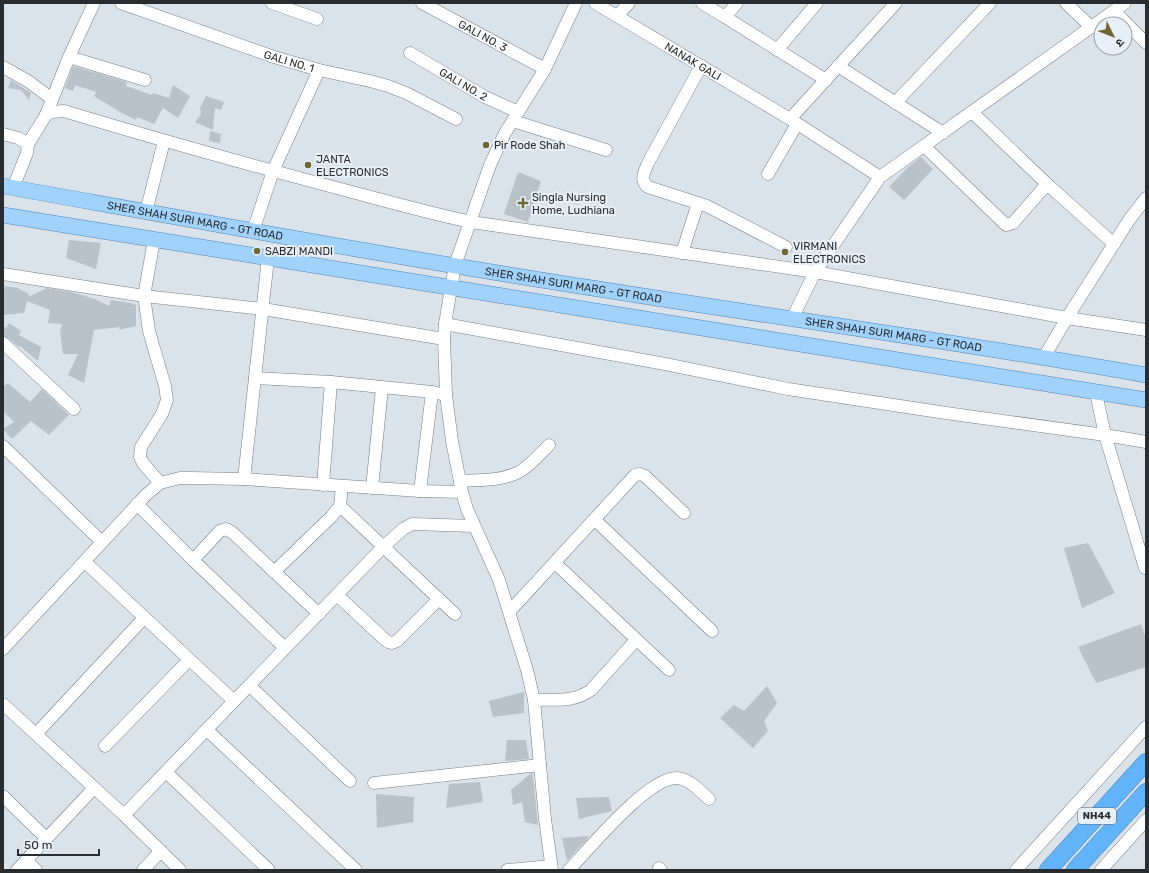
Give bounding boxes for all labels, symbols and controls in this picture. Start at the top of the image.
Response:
north arrow [1093,16,1133,56]
street label: GALI NO. 3 [456,17,510,54]
text: उ [1113,36,1127,50]
street label: NANAK GALI [662,40,723,83]
street label: GALI NO. 1 [262,47,316,75]
street label: GALI NO. 2 [437,65,490,104]
place label: Pir Rode Shah [494,139,566,152]
marker: Pir Rode Shah [481,140,491,150]
place label: JANTA ELECTRONICS [316,153,389,179]
marker: JANTA ELECTRONICS [303,160,313,170]
place label: Singla Nursing Home, Ludhiana [532,191,615,217]
marker: Singla Nursing Home, Ludhiana [517,197,529,209]
street label: SHER SHAH SURI MARG - GT ROAD [106,198,284,243]
place label: VIRMANI ELECTRONICS [793,240,866,266]
place label: SABZI MANDI [265,245,333,258]
marker: SABZI MANDI [252,246,262,256]
marker: VIRMANI ELECTRONICS [780,247,790,257]
street label: SHER SHAH SURI MARG - GT ROAD [484,264,663,305]
street label: SHER SHAH SURI MARG - GT ROAD [804,314,983,354]
road number: NH44 [1078,808,1116,824]
scale bar [18,831,99,857]
text: 50 m [24,838,52,852]

